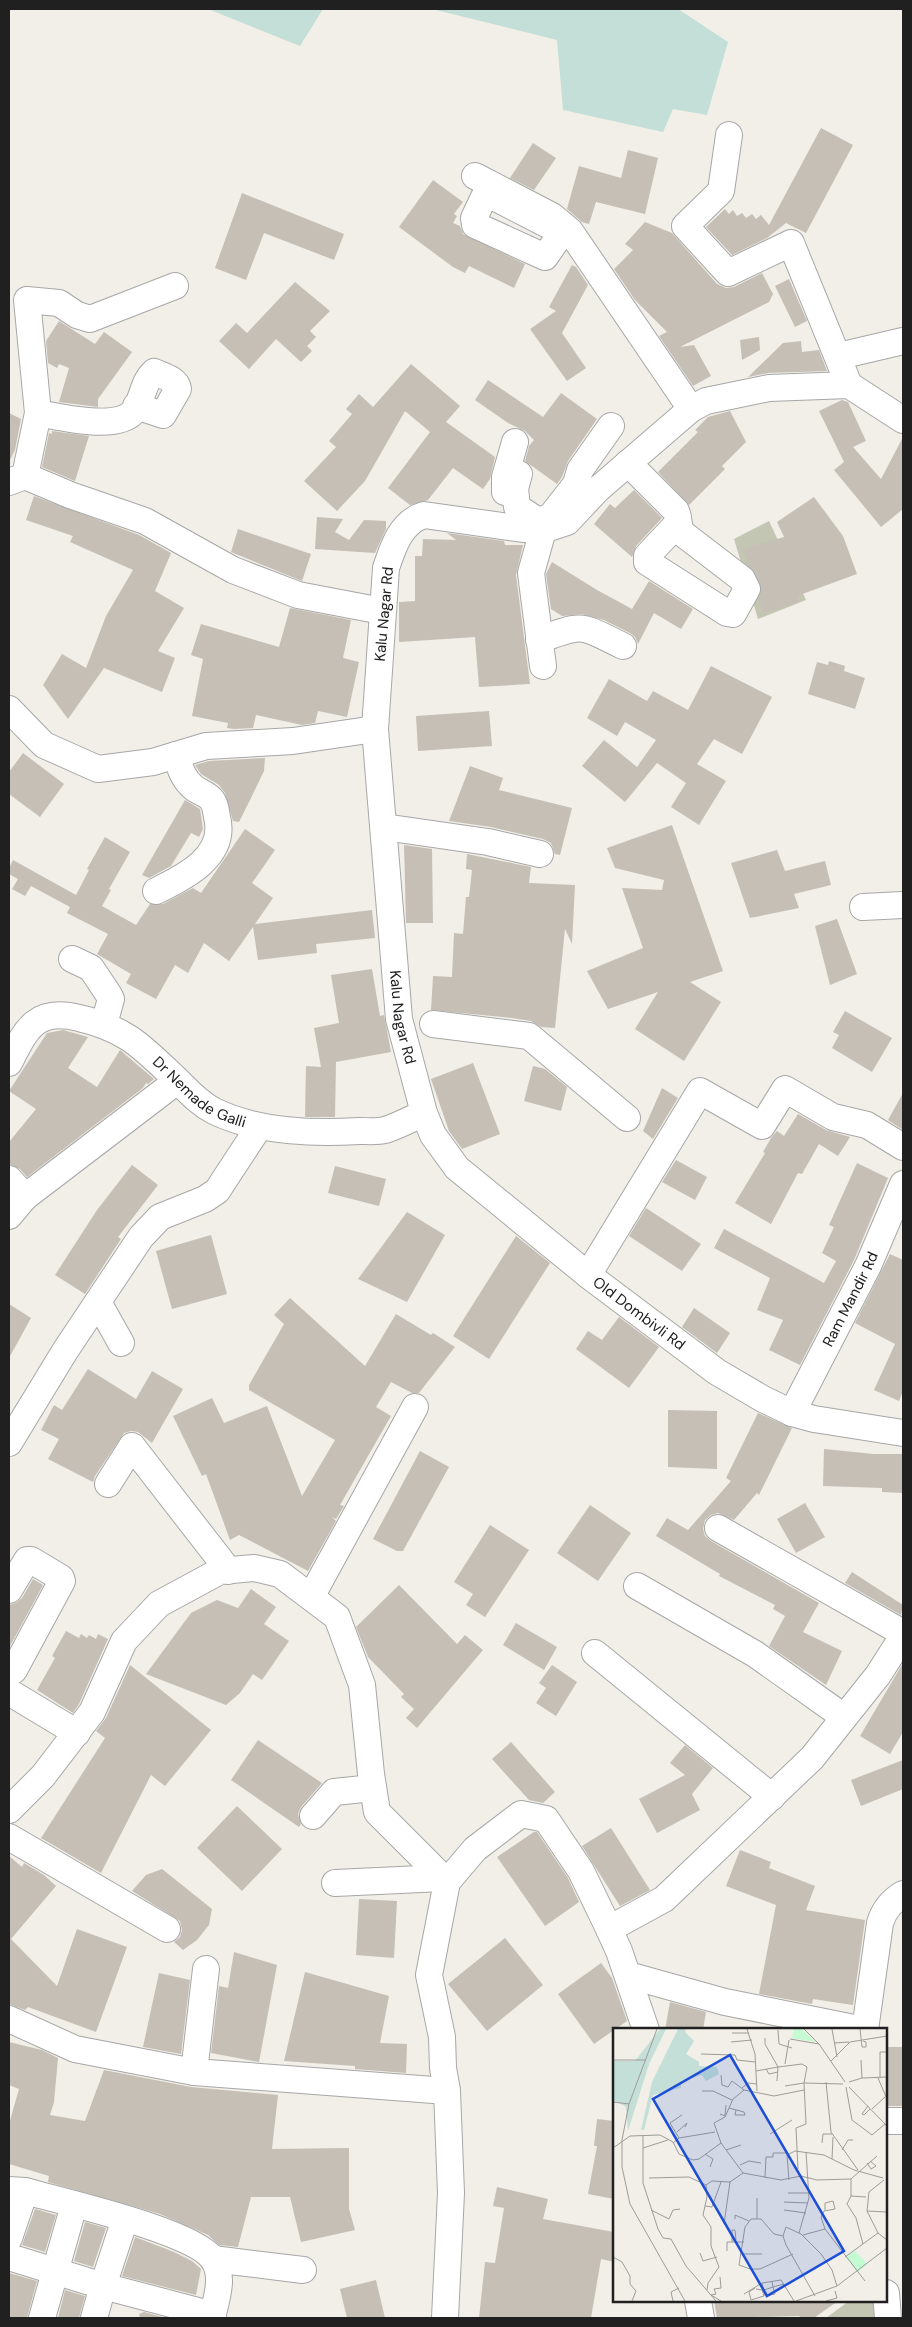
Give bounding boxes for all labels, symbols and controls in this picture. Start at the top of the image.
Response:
street label: Kalu Nagar Rd [370,566,398,662]
street label: Kalu Nagar Rd [385,970,421,1066]
street label: Dr Nemade Galli [148,1052,248,1132]
street label: Ram Mandir Rd [818,1249,883,1350]
street label: Old Dombivli Rd [589,1272,689,1355]
inset map [613,2028,887,2302]

